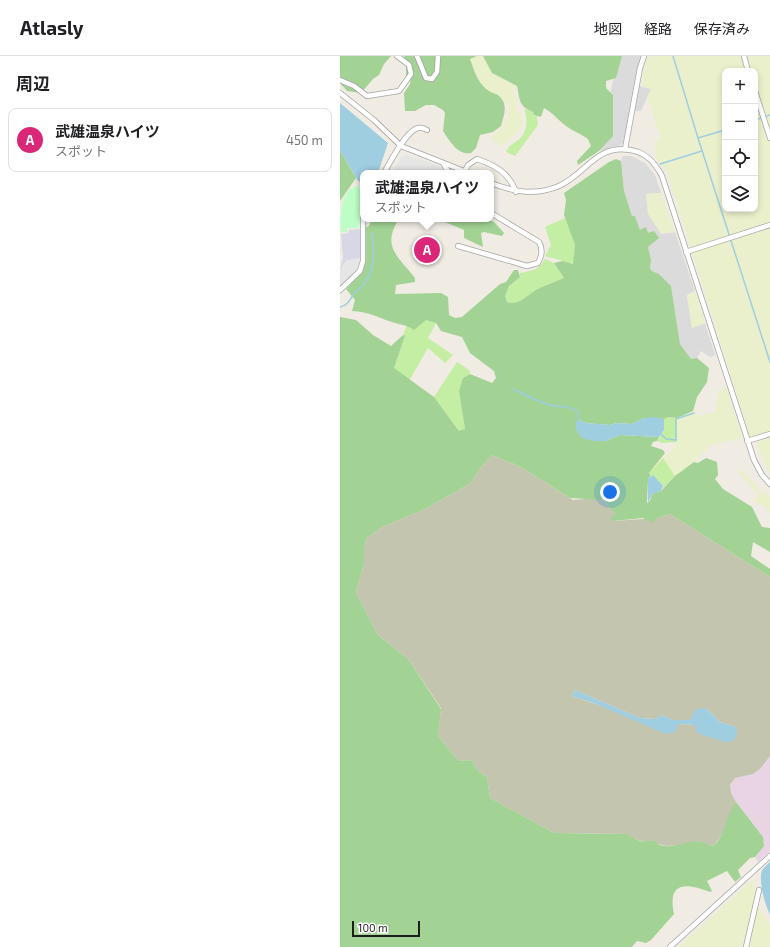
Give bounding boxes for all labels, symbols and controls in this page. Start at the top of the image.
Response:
text: Atlasly [20,16,84,39]
text: 地図 [594,20,622,37]
text: 経路 [644,20,672,37]
text: 保存済み [694,20,750,37]
map controls [722,68,758,212]
button: + [722,68,758,104]
text: 周辺 [16,73,50,93]
button: − [722,104,758,140]
text: 武雄温泉ハイツ [55,122,160,140]
text: A [26,132,34,148]
text: 450 m [286,132,323,148]
button: locate [722,140,758,176]
text: スポット [55,143,107,159]
popup [360,170,494,222]
button: layers [722,176,758,212]
text: 武雄温泉ハイツ [375,178,479,196]
text: スポット [375,199,427,215]
pin: A [414,235,440,265]
your location [600,482,620,502]
scale bar [352,919,420,938]
text: 100 m [358,921,388,934]

